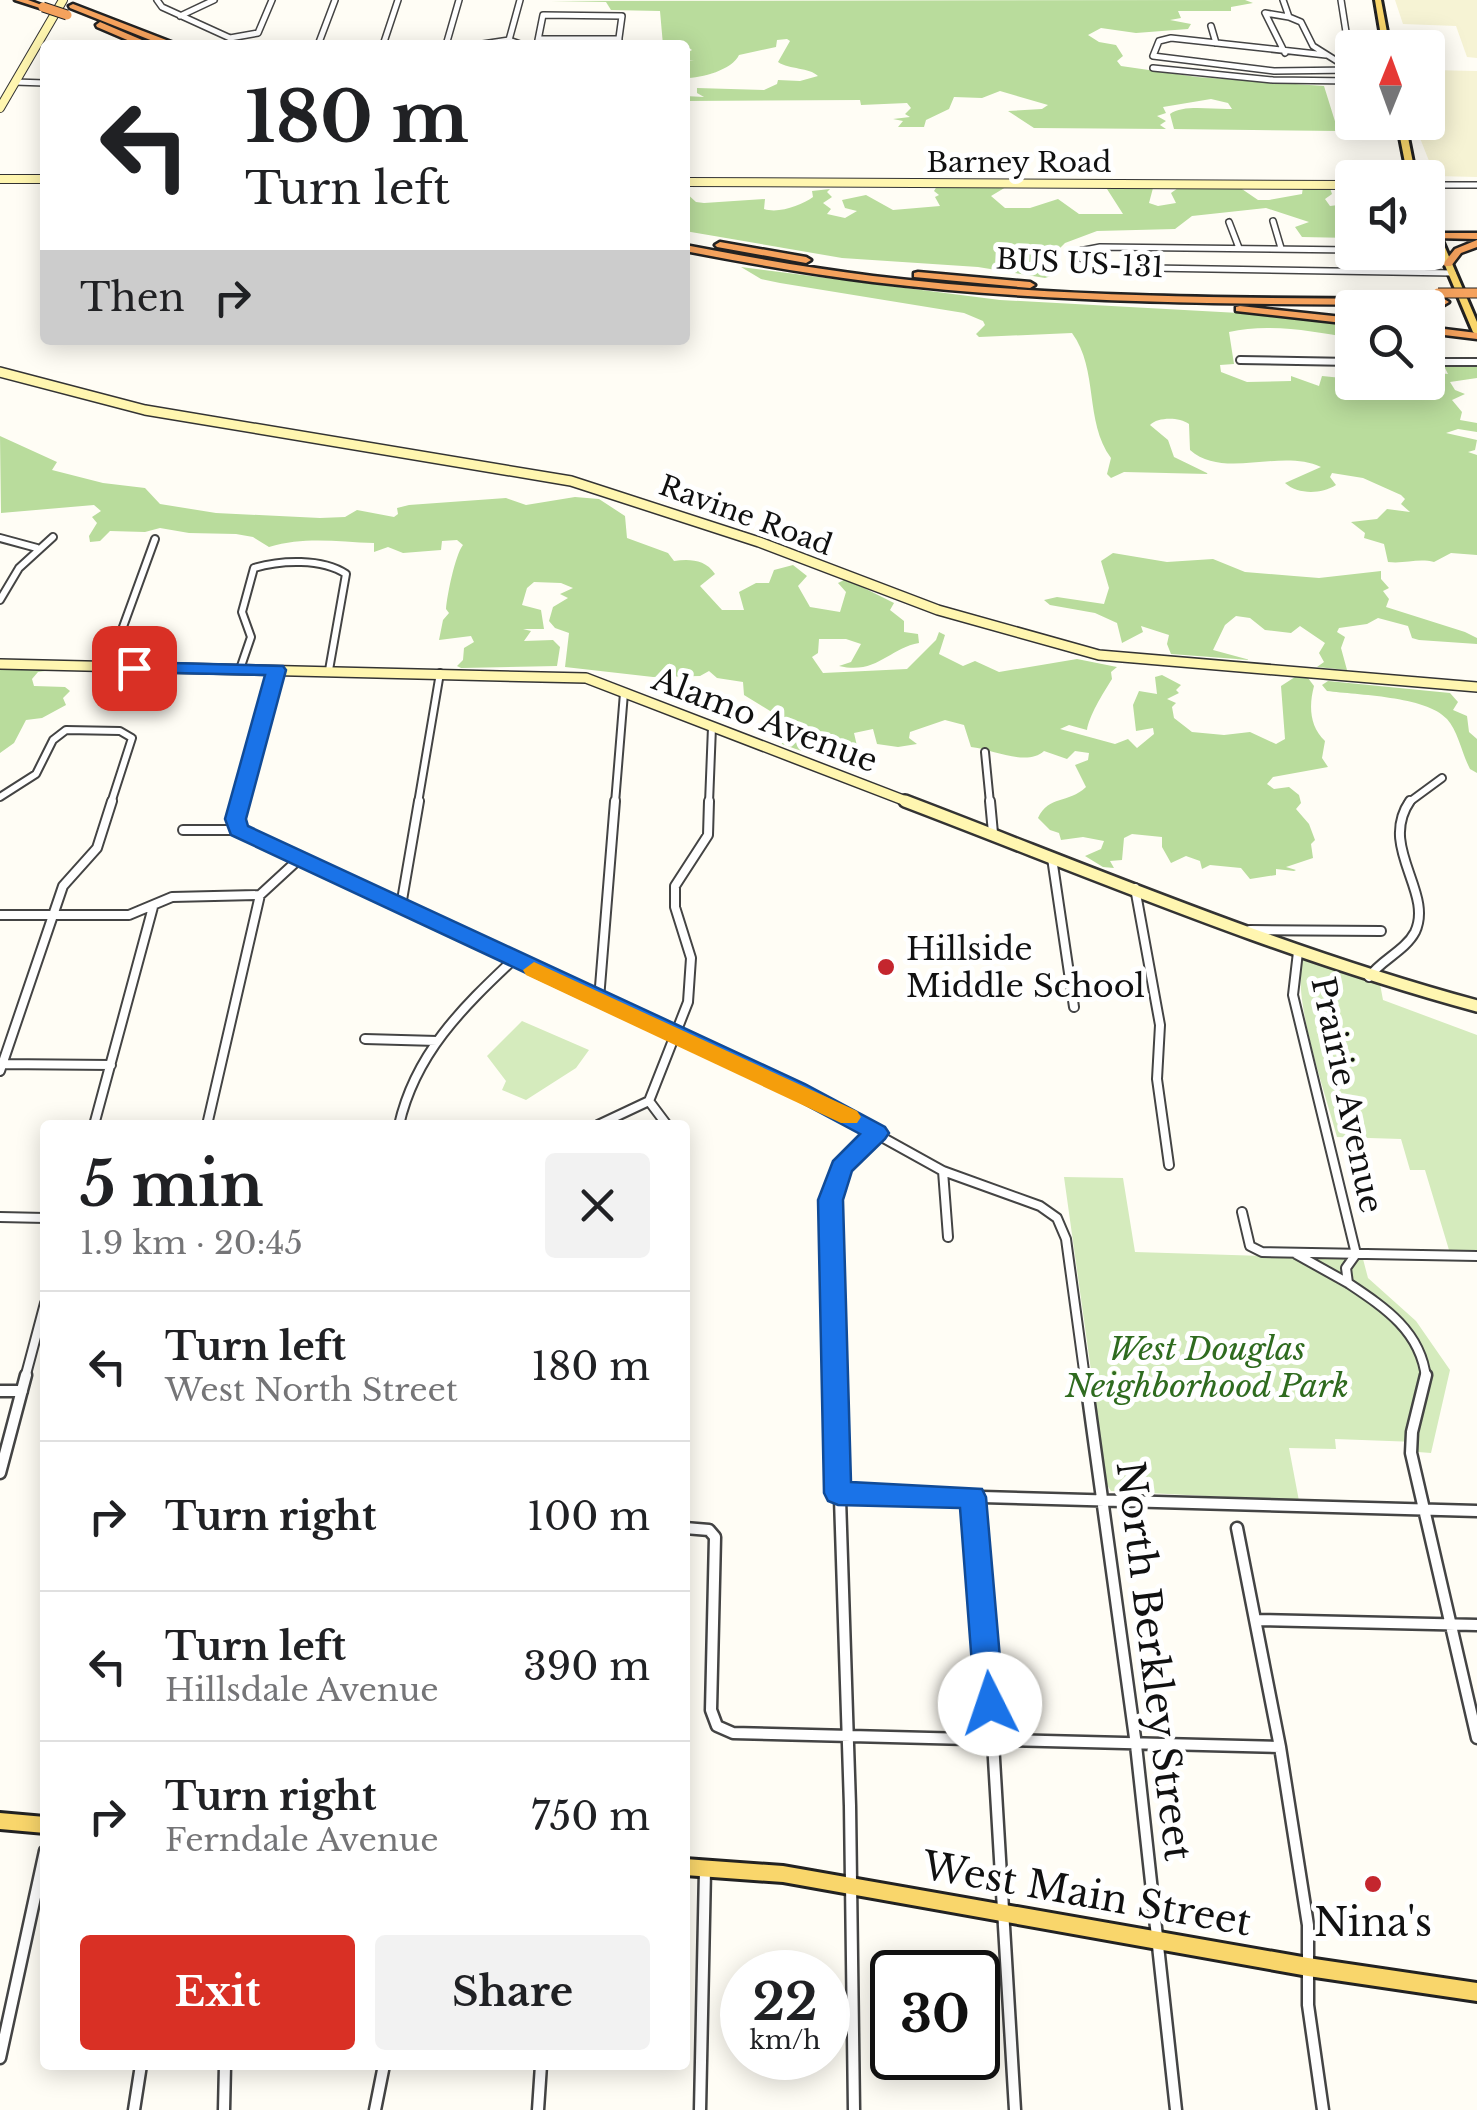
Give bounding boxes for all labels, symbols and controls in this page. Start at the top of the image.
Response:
north arrow [1335,30,1445,140]
map controls [1335,30,1445,400]
text: 180 m [245,74,469,161]
icon: left [80,80,210,210]
street label: Barney Road [927,145,1112,180]
text: Turn left [245,160,450,216]
button: sound [1335,160,1445,270]
street label: BUS US-131 [995,242,1165,285]
icon: right [205,270,260,325]
text: Then [80,274,185,321]
button: search [1335,290,1445,400]
street label: Ravine Road [655,468,837,563]
pin [92,626,177,711]
icon: arrive [107,641,162,696]
street label: Alamo Avenue [646,658,883,781]
place label: Hillside Middle School [906,929,1145,1006]
marker: Hillside Middle School [875,956,897,978]
street label: Prairie Avenue [1302,973,1392,1217]
text: 5 min [80,1148,263,1222]
button: close [545,1153,650,1258]
text: 1.9 km · 20:45 [80,1223,303,1263]
text: Turn left [165,1323,346,1370]
park label: West Douglas Neighborhood Park [1064,1329,1349,1406]
icon: left [80,1339,135,1394]
text: 180 m [531,1343,650,1390]
text: West North Street [165,1370,458,1410]
street label: North Berkley Street [1107,1459,1202,1864]
icon: right [80,1489,135,1544]
text: Turn right [165,1493,376,1540]
text: 100 m [527,1493,650,1540]
text: Turn left [165,1623,346,1670]
icon: left [80,1639,135,1694]
text: 390 m [523,1643,650,1690]
position arrow [938,1652,1042,1756]
text: Hillsdale Avenue [165,1670,439,1710]
text: Turn right [165,1773,376,1820]
icon: right [80,1789,135,1844]
text: 750 m [531,1793,650,1840]
text: Ferndale Avenue [165,1820,439,1860]
street label: West Main Street [918,1841,1256,1946]
marker: Nina's [1362,1873,1384,1895]
place label: Nina's [1314,1899,1432,1946]
button: Exit [80,1935,355,2050]
button: Share [375,1935,650,2050]
speed limit sign: 30 [870,1950,1000,2080]
text: 22 [752,1971,818,2034]
text: km/h [750,2025,820,2056]

